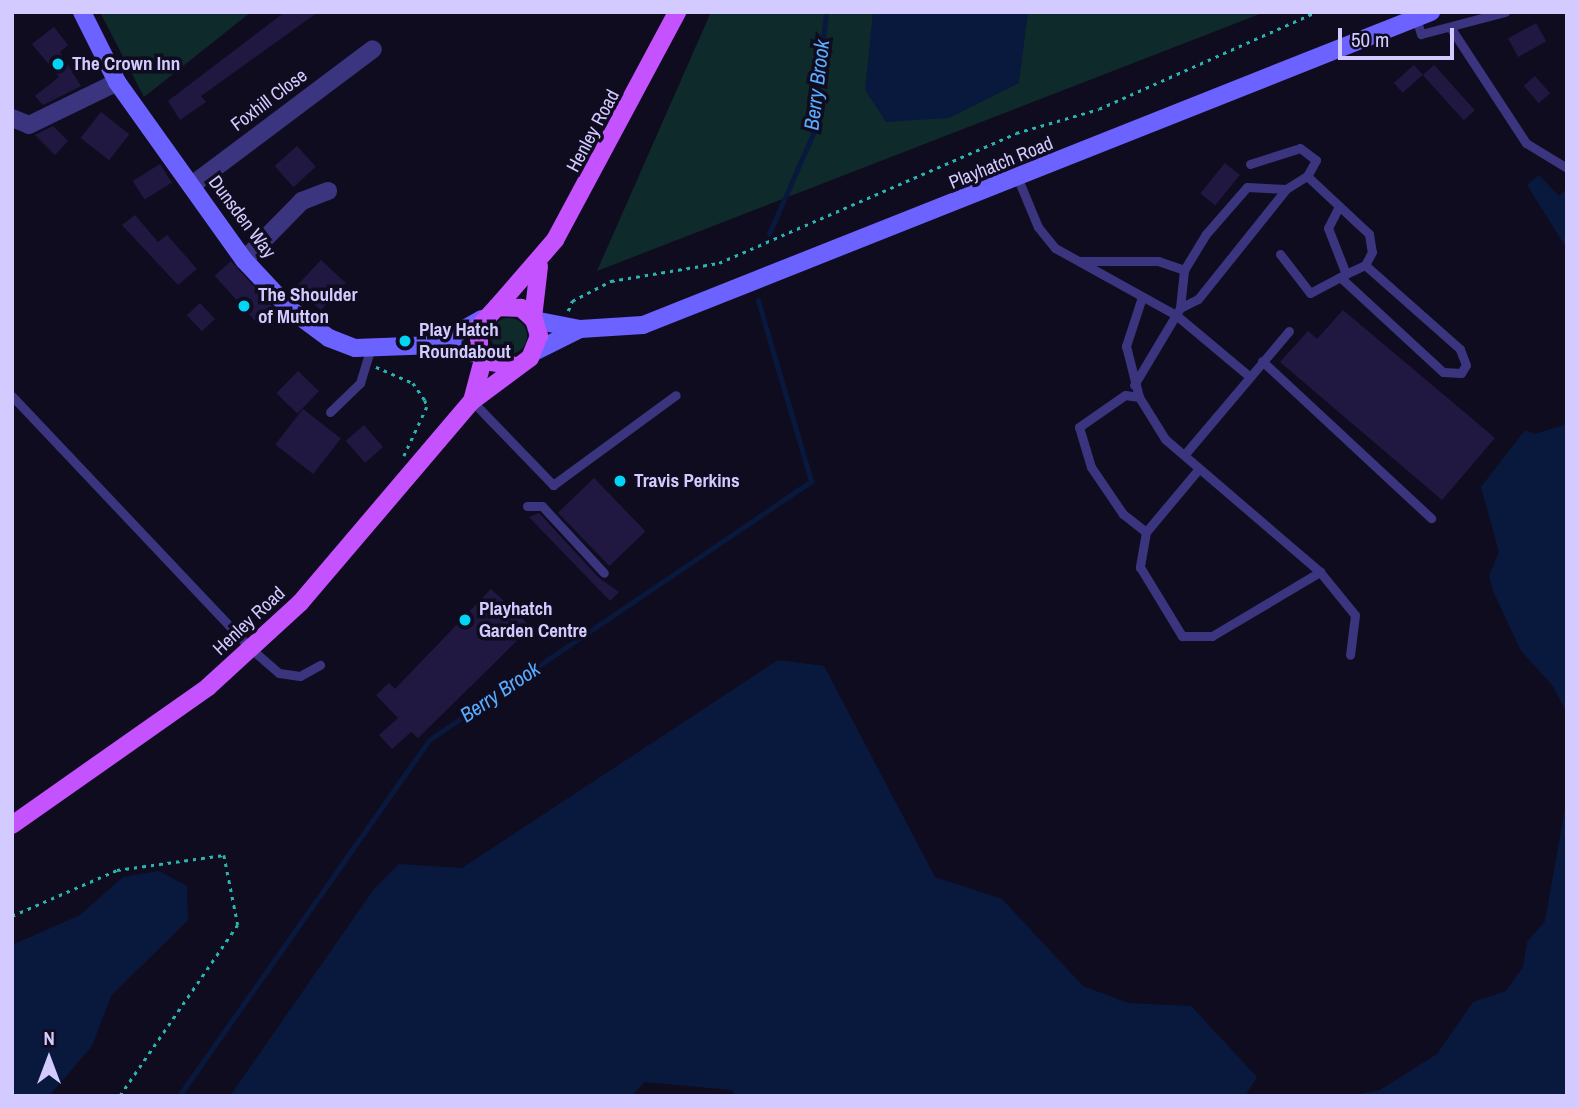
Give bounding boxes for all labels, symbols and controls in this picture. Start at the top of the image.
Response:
scale bar [1341,14,1456,58]
text: 50 m [1351,25,1389,54]
water label: Berry Brook [799,38,835,132]
place label: The Crown Inn [72,53,180,75]
marker: The Crown Inn [50,56,66,72]
street label: Foxhill Close [226,64,312,136]
street label: Henley Road [562,86,624,176]
street label: Playhatch Road [946,132,1056,194]
street label: Dunsden Way [204,171,280,263]
place label: The Shoulder of Mutton [258,284,358,328]
marker: The Shoulder of Mutton [236,298,252,314]
place label: Play Hatch Roundabout [419,319,511,363]
marker: Play Hatch Roundabout [397,333,413,349]
place label: Travis Perkins [634,470,740,492]
marker: Travis Perkins [612,473,628,489]
street label: Henley Road [208,582,290,660]
place label: Playhatch Garden Centre [479,598,587,642]
marker: Playhatch Garden Centre [457,612,473,628]
water label: Berry Brook [455,656,545,728]
north arrow [14,1024,84,1094]
text: N [43,1025,55,1051]

